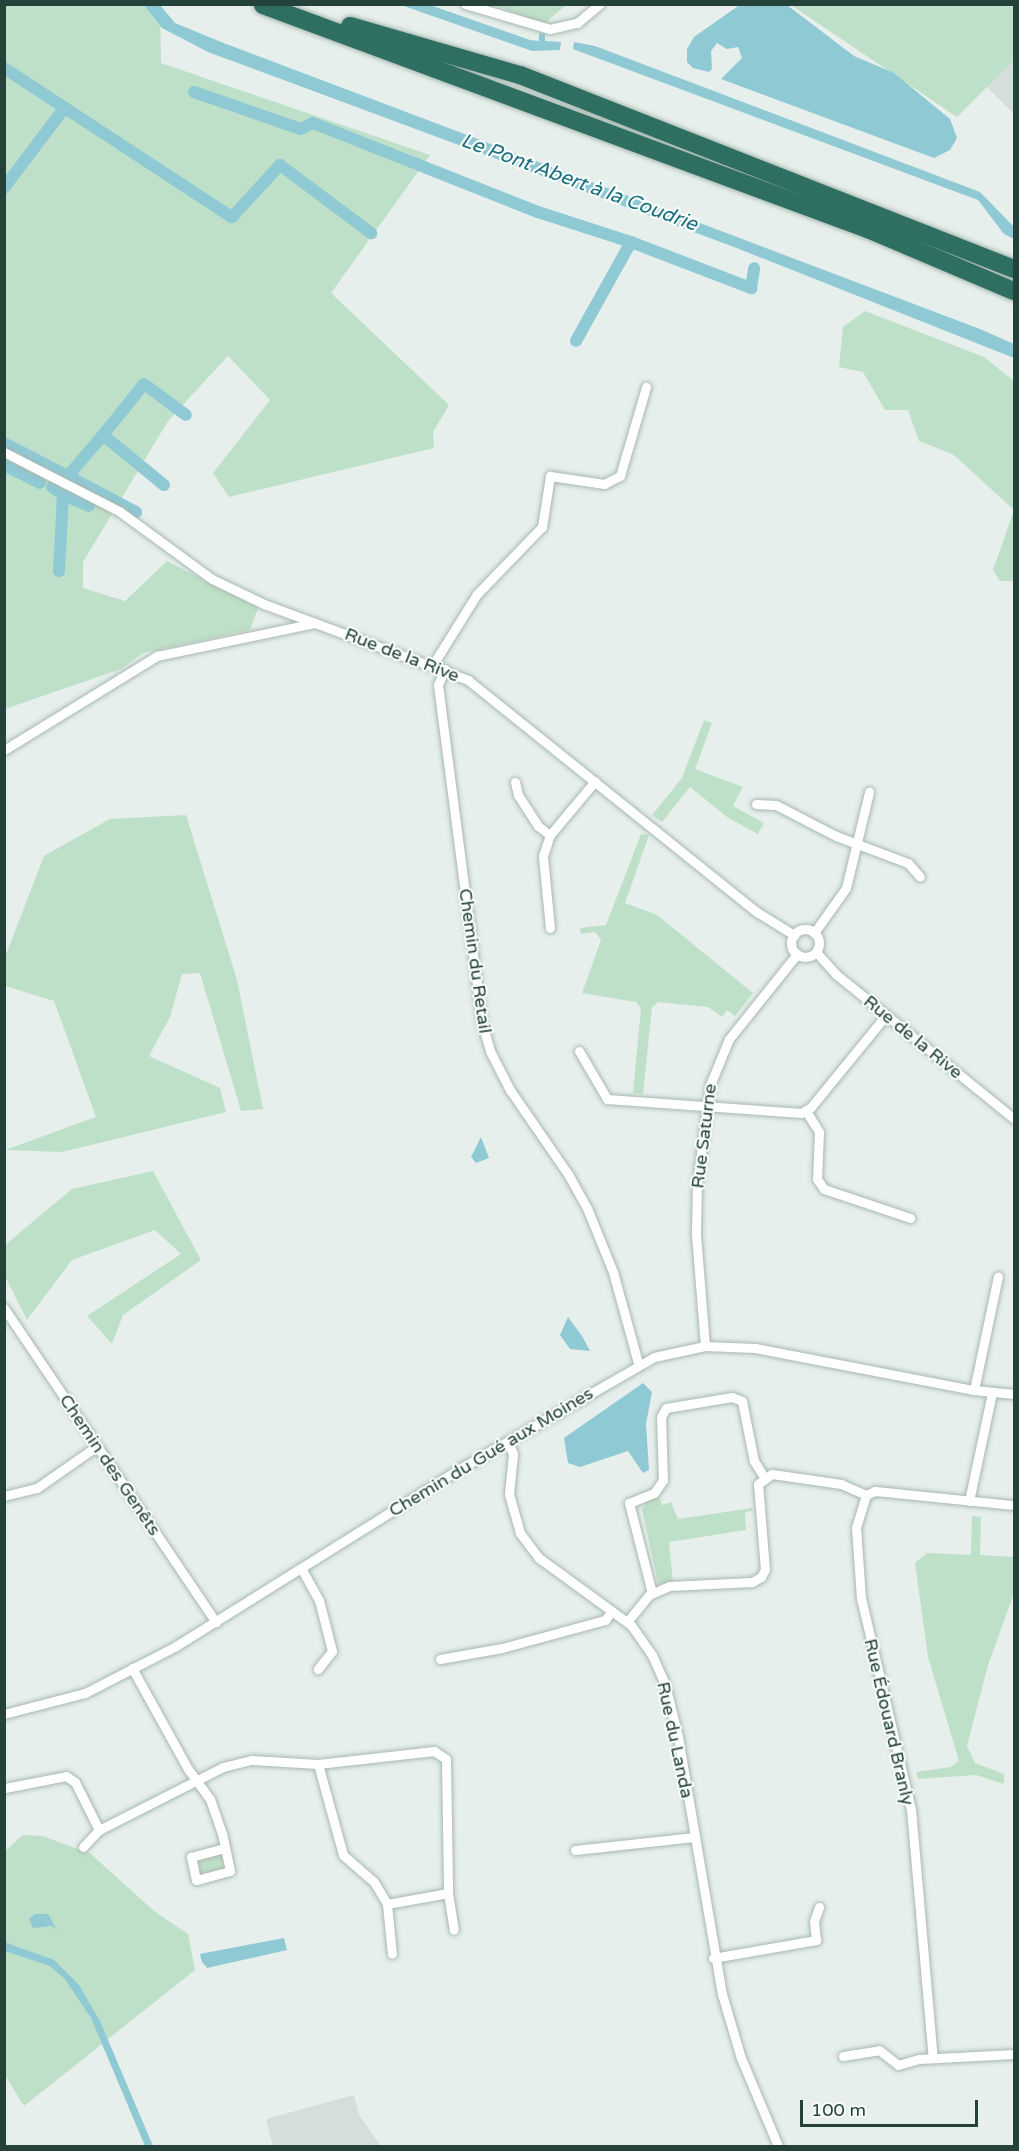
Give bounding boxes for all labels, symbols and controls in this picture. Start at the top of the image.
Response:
water label: Le Pont Abert à la Coudrie [458,129,700,237]
street label: Rue de la Rive [342,623,462,687]
street label: Chemin du Retail [454,887,496,1035]
street label: Rue de la Rive [859,991,967,1083]
street label: Rue Saturne [687,1082,721,1190]
street label: Chemin du Gué aux Moines [385,1382,597,1522]
street label: Chemin des Genêts [55,1390,165,1540]
street label: Rue Édouard Branly [859,1637,919,1807]
street label: Rue du Landa [652,1680,698,1800]
scale bar [803,2088,982,2126]
text: 100 m [811,2099,866,2121]

